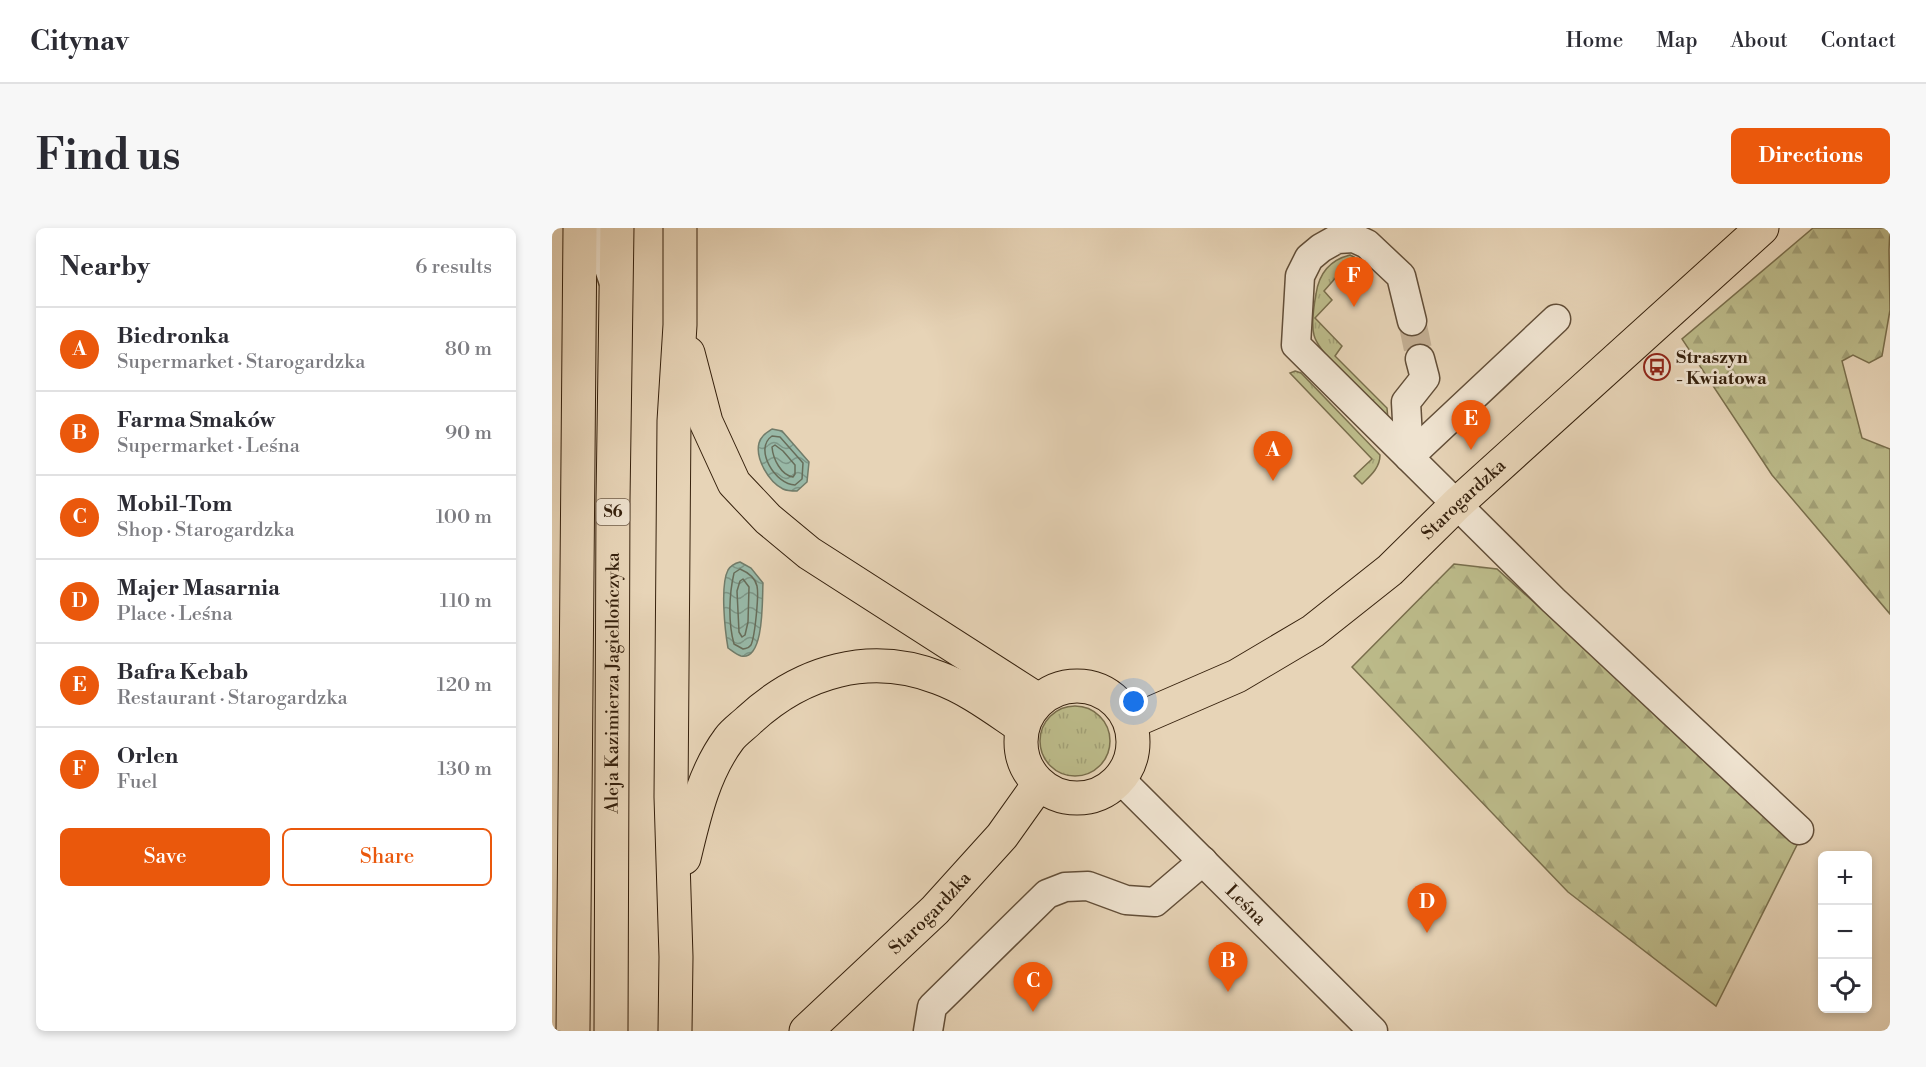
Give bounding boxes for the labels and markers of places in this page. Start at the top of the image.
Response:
pin: F [1334,257,1374,307]
place label: Straszyn - Kwiatowa [1676,346,1767,390]
bus stop icon: Straszyn - Kwiatowa [1642,352,1672,382]
pin: E [1452,400,1490,450]
pin: A [1254,432,1292,481]
pin: D [1408,884,1446,933]
pin: B [1208,942,1248,992]
pin: C [1014,962,1052,1012]

